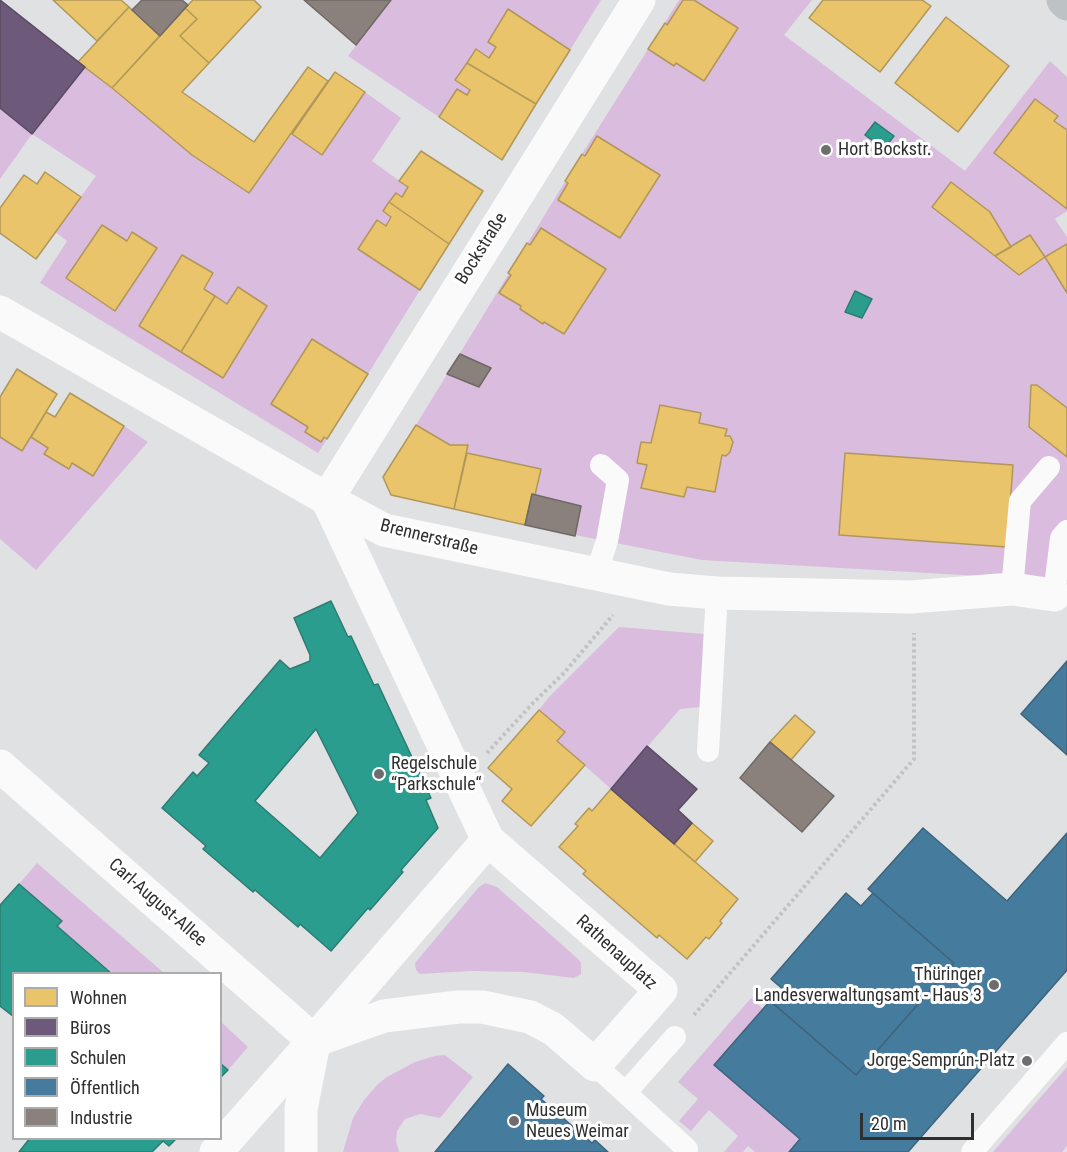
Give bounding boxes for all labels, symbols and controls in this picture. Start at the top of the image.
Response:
place label: Hort Bockstr. [838,139,932,161]
marker: Hort Bockstr. [819,143,833,157]
street label: Bockstraße [452,209,512,289]
street label: Brennerstraße [378,515,480,561]
place label: Regelschule “Parkschule“ [391,753,481,795]
marker: Regelschule “Parkschule“ [372,767,386,781]
street label: Carl-August-Allee [104,855,210,951]
street label: Rathenauplatz [571,911,661,995]
place label: Thüringer Landesverwaltungsamt - Haus 3 [755,964,982,1006]
legend [12,972,222,1140]
marker: Thüringer Landesverwaltungsamt - Haus 3 [987,978,1001,992]
text: Wohnen [70,987,127,1008]
text: Büros [70,1017,111,1038]
text: Schulen [70,1047,126,1068]
place label: Jorge-Semprún-Platz [867,1050,1015,1072]
marker: Jorge-Semprún-Platz [1020,1054,1034,1068]
text: Öffentlich [70,1077,140,1098]
place label: Museum Neues Weimar [526,1100,629,1142]
scale bar [863,1101,977,1139]
text: Industrie [70,1107,132,1128]
text: 20 m [871,1113,906,1134]
marker: Museum Neues Weimar [507,1114,521,1128]

